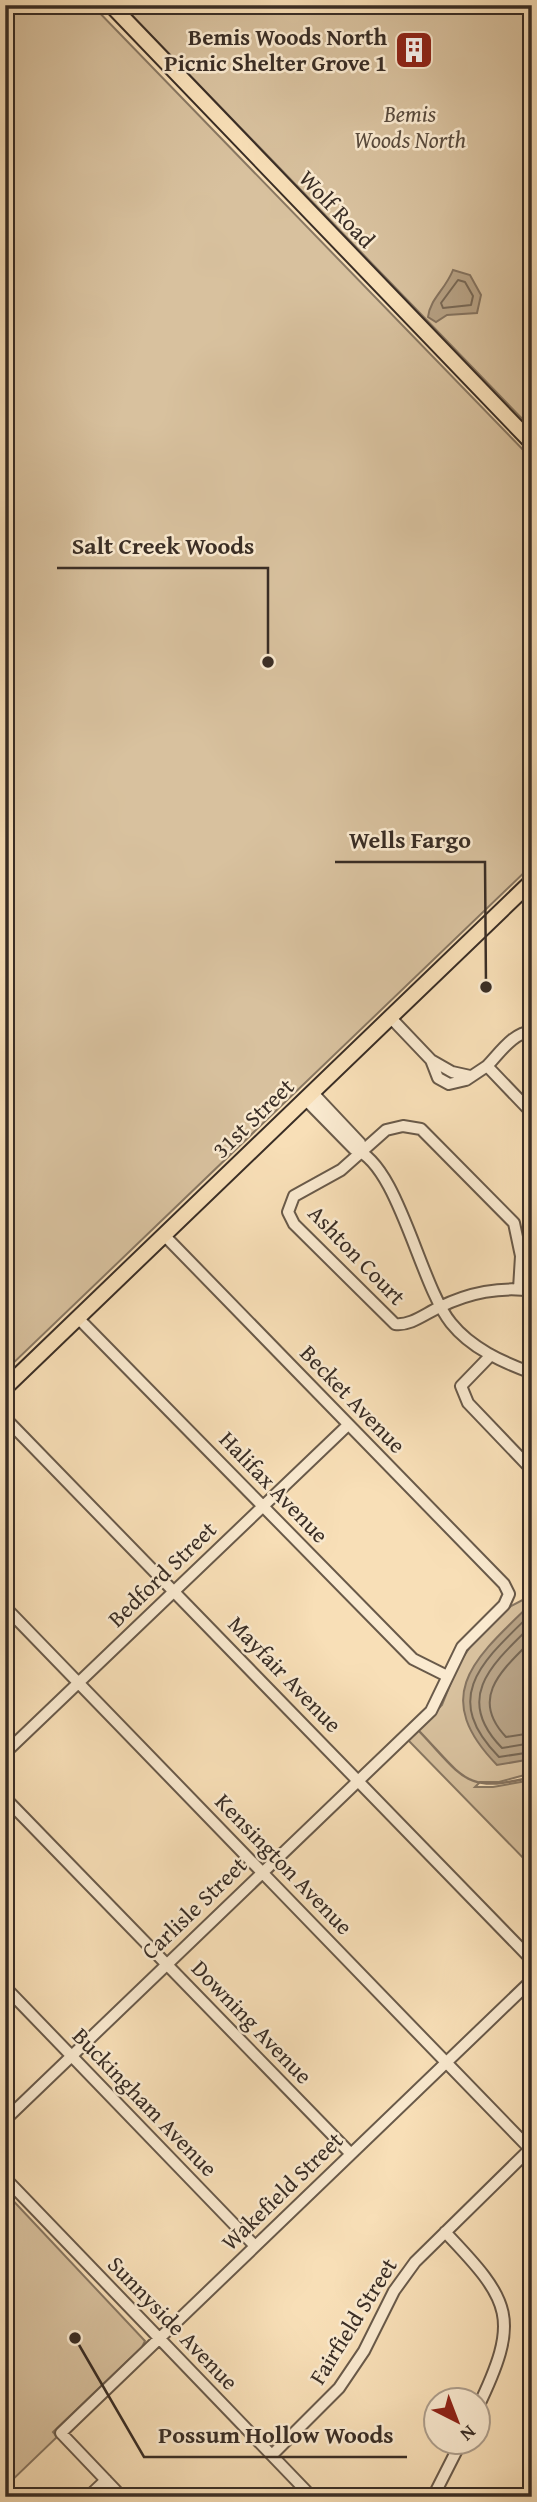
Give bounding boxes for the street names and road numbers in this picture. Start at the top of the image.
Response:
street label: Wolf Road [292,162,384,256]
street label: 31st Street [204,1070,301,1165]
street label: Ashton Court [301,1197,414,1312]
street label: Becket Avenue [293,1337,414,1460]
street label: Halifax Avenue [212,1423,337,1550]
street label: Bedford Street [100,1513,223,1634]
street label: Mayfair Avenue [221,1608,350,1739]
street label: Kensington Avenue [208,1785,361,1942]
street label: Carlisle Street [133,1849,254,1967]
street label: Downing Avenue [185,1952,320,2091]
street label: Buckingham Avenue [65,2020,225,2184]
street label: Wakefield Street [213,2124,350,2257]
street label: Sunnyside Avenue [101,2248,246,2397]
street label: Fairfield Street [300,2251,405,2390]

